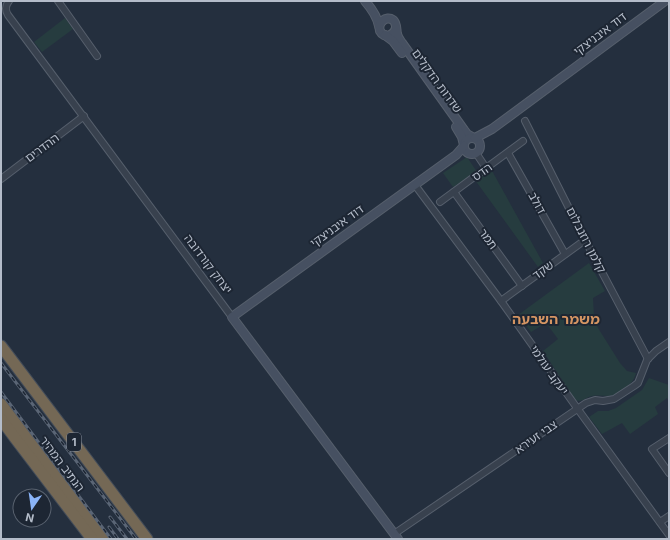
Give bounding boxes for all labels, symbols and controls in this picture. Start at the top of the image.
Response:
street label: דוד איבניצקי [570,8,630,58]
street label: שדרות הדקלים [409,46,466,116]
street label: ההדרים [22,130,62,165]
street label: הדס [469,159,495,184]
street label: דולב [525,189,550,217]
street label: דוד איבניצקי [307,201,367,250]
street label: קלמן רוזנבלום [563,204,610,276]
street label: תמר [476,225,501,252]
street label: יצחק קורדובה [181,231,236,296]
street label: שקד [529,257,556,282]
district label: משמר השבעה [512,310,600,327]
street label: יעקב עולמי [527,342,572,397]
street label: צבי זעירא [512,416,560,457]
street label: הנתיב המהיר [37,433,88,494]
road number: 1 [67,433,81,451]
north arrow [12,488,52,528]
text: N [24,510,35,526]

